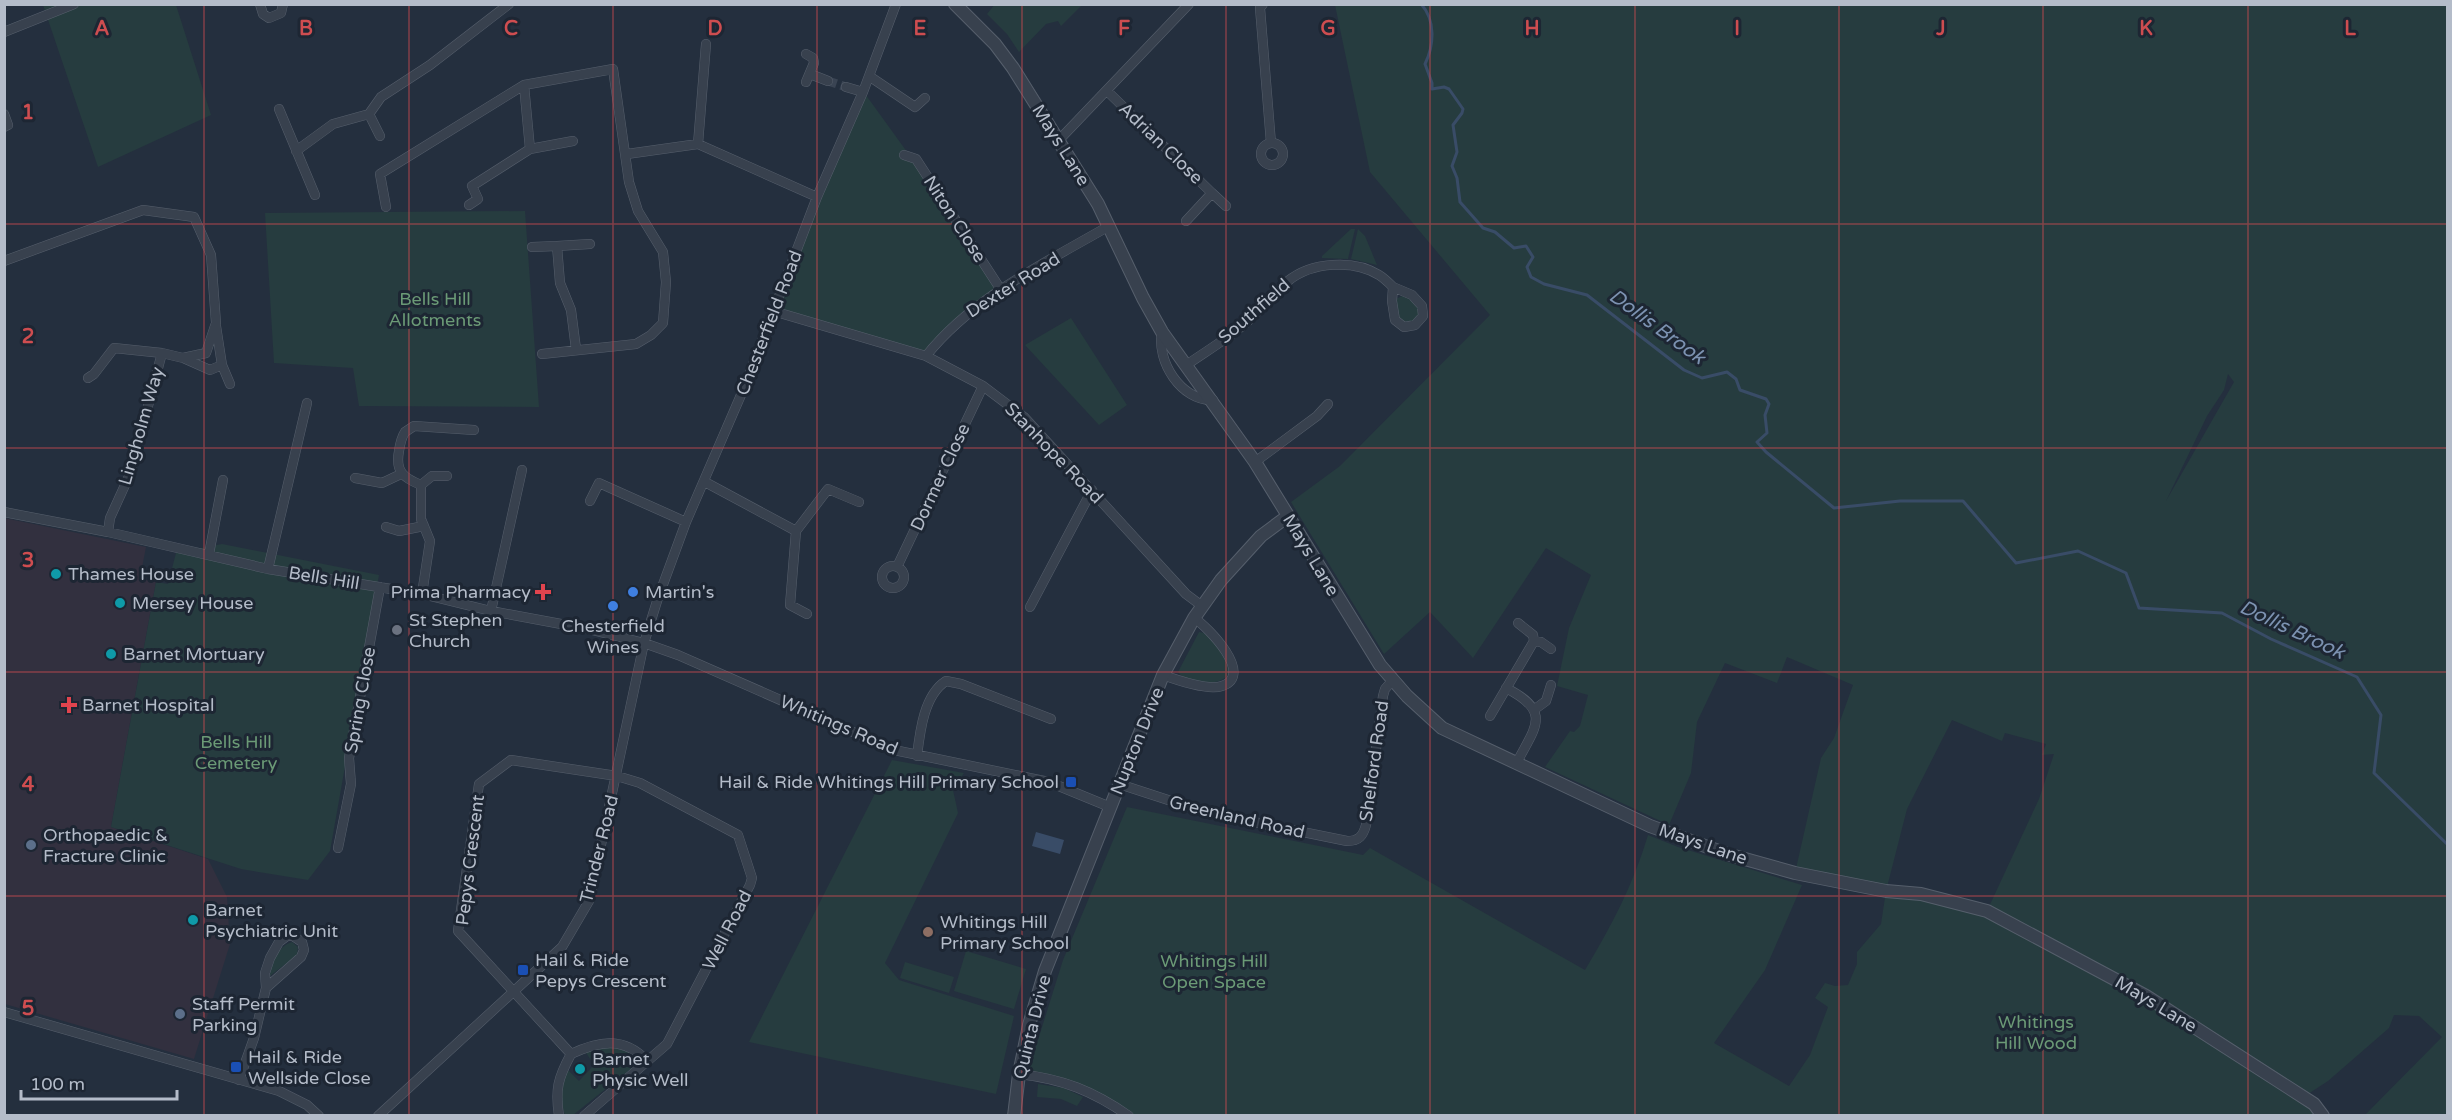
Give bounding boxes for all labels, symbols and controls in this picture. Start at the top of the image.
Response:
text: A [95,17,110,41]
text: B [299,17,313,41]
text: C [504,17,518,41]
text: D [707,17,723,41]
text: E [914,17,927,41]
text: F [1118,17,1130,41]
text: G [1320,17,1336,41]
text: H [1524,17,1540,41]
text: I [1734,17,1740,41]
text: J [1935,17,1946,41]
text: K [2139,17,2153,41]
text: L [2344,17,2356,41]
street label: Adrian Close [1114,97,1208,189]
street label: Mays Lane [1027,100,1095,190]
text: 1 [22,101,34,125]
street label: Niton Close [919,172,991,266]
street label: Chesterfield Road [731,247,807,399]
street label: Dexter Road [962,247,1064,323]
street label: Southfield [1214,274,1294,348]
water label: Dollis Brook [1604,284,1711,371]
park label: Bells Hill Allotments [388,288,482,331]
text: 2 [22,325,34,349]
street label: Lingholm Way [114,364,168,488]
street label: Stanhope Road [1000,398,1108,508]
street label: Dormer Close [906,420,974,534]
street label: Mays Lane [1278,510,1344,600]
text: 3 [22,549,34,573]
street label: Bells Hill [287,562,361,594]
place label: Thames House [68,563,194,585]
marker: Thames House [49,567,63,581]
place label: Prima Pharmacy [390,581,531,603]
place label: Martin's [645,581,714,603]
marker: Prima Pharmacy [536,585,550,599]
marker: Martin's [626,585,640,599]
place label: Mersey House [132,592,253,614]
water label: Dollis Brook [2236,595,2350,666]
marker: Mersey House [113,596,127,610]
marker: Chesterfield Wines [606,599,620,613]
place label: St Stephen Church [409,609,502,652]
place label: Chesterfield Wines [561,615,665,658]
marker: St Stephen Church [390,623,404,637]
place label: Barnet Mortuary [123,643,265,665]
street label: Spring Close [340,645,380,755]
marker: Barnet Mortuary [104,647,118,661]
street label: Nupton Drive [1105,684,1169,798]
street label: Whitings Road [777,690,901,760]
place label: Barnet Hospital [82,694,214,716]
marker: Barnet Hospital [60,696,78,714]
street label: Shelford Road [1355,699,1393,823]
park label: Bells Hill Cemetery [195,731,278,774]
place label: Hail & Ride Whitings Hill Primary School [719,771,1059,793]
text: 4 [22,773,35,797]
marker: Hail & Ride Whitings Hill Primary School [1064,775,1078,789]
street label: Greenland Road [1167,791,1307,843]
street label: Pepys Crescent [451,793,489,927]
street label: Trinder Road [575,793,623,905]
street label: Mays Lane [1656,819,1750,869]
place label: Orthopaedic & Fracture Clinic [43,824,168,867]
marker: Orthopaedic & Fracture Clinic [24,838,38,852]
street label: Well Road [698,886,756,974]
place label: Barnet Psychiatric Unit [205,899,338,942]
place label: Whitings Hill Primary School [940,911,1069,954]
marker: Barnet Psychiatric Unit [186,913,200,927]
marker: Whitings Hill Primary School [921,925,935,939]
place label: Hail & Ride Pepys Crescent [535,949,667,992]
park label: Whitings Hill Open Space [1160,950,1268,993]
marker: Hail & Ride Pepys Crescent [516,963,530,977]
street label: Mays Lane [2111,971,2201,1037]
street label: Quinta Drive [1008,973,1056,1081]
place label: Staff Permit Parking [192,993,295,1036]
text: 5 [22,997,34,1021]
marker: Staff Permit Parking [173,1007,187,1021]
park label: Whitings Hill Wood [1995,1011,2077,1054]
place label: Hail & Ride Wellside Close [248,1046,371,1089]
place label: Barnet Physic Well [592,1048,688,1091]
marker: Hail & Ride Wellside Close [229,1060,243,1074]
marker: Barnet Physic Well [573,1062,587,1076]
scale bar [21,1063,177,1101]
text: 100 m [30,1073,85,1095]

